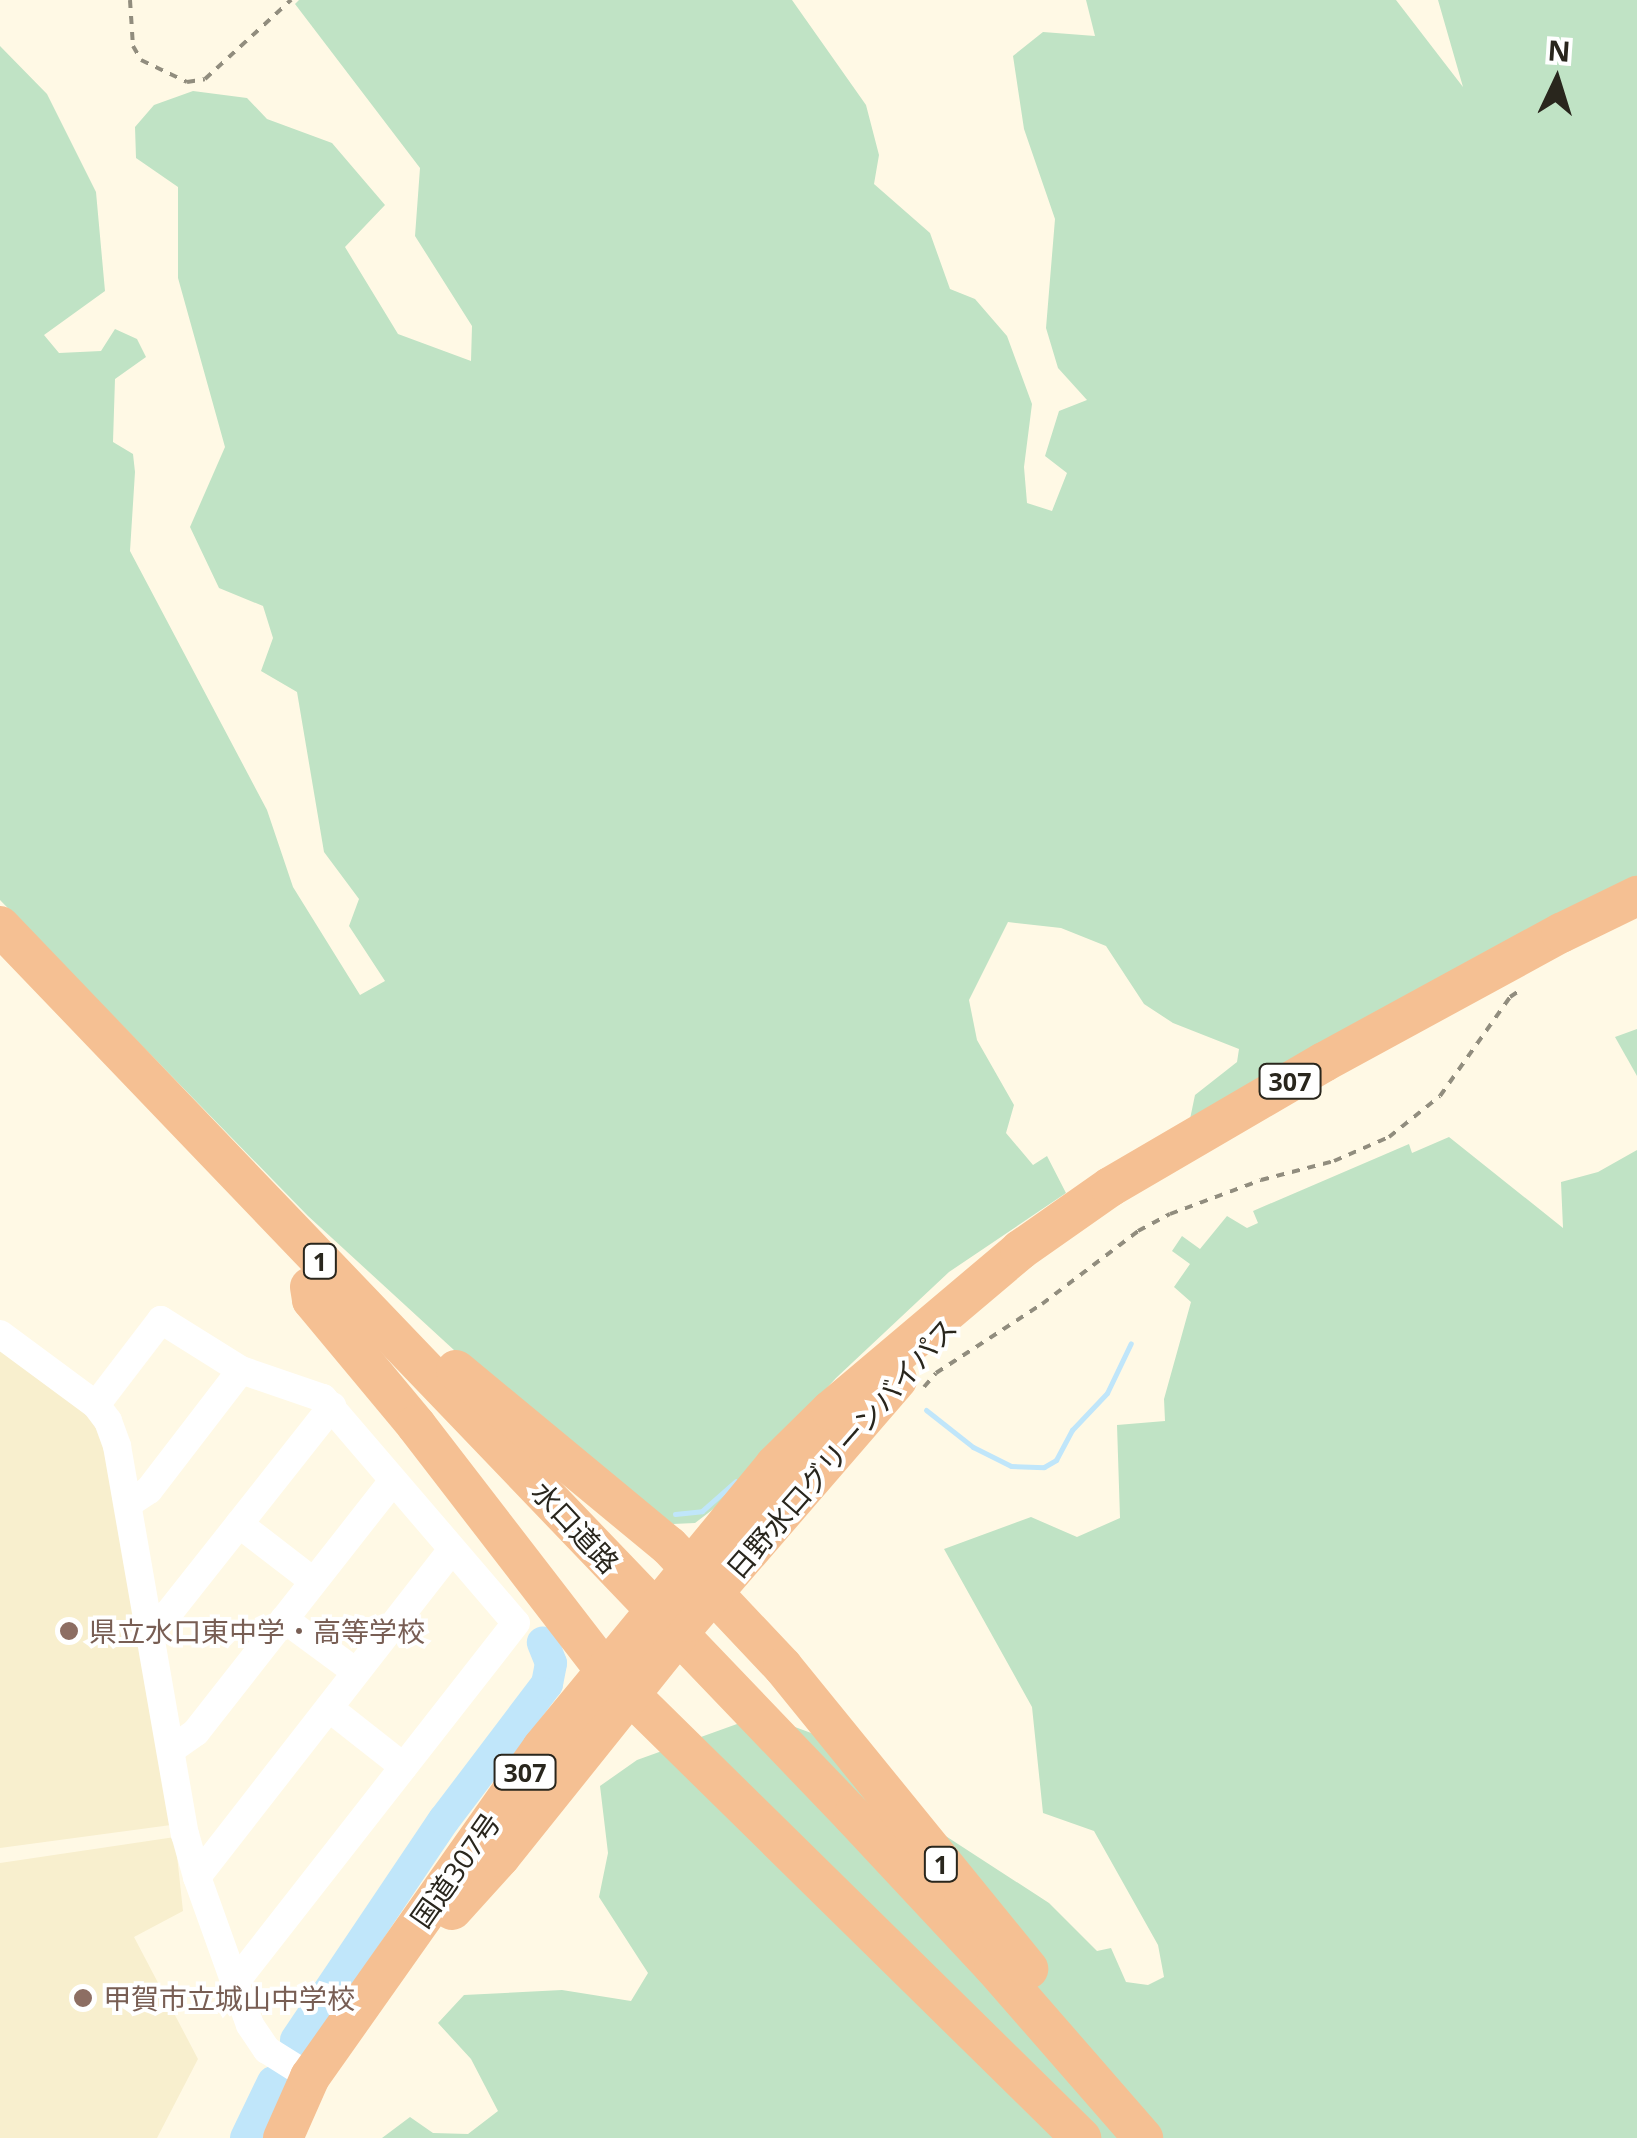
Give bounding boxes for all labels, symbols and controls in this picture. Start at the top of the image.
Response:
north arrow [1507,30,1607,130]
text: N [1546,30,1572,70]
road number: 307 [1258,1061,1322,1101]
road number: 1 [302,1241,338,1281]
street label: 日野水口グリーンバイパス [718,1310,964,1586]
street label: 水口道路 [526,1475,626,1579]
place label: 県立水口東中学・高等学校 [89,1614,425,1648]
marker: 県立水口東中学・高等学校 [58,1620,80,1642]
road number: 307 [492,1752,558,1792]
street label: 国道307号 [403,1806,507,1934]
road number: 1 [924,1844,958,1884]
place label: 甲賀市立城山中学校 [103,1981,355,2015]
marker: 甲賀市立城山中学校 [72,1987,94,2009]

